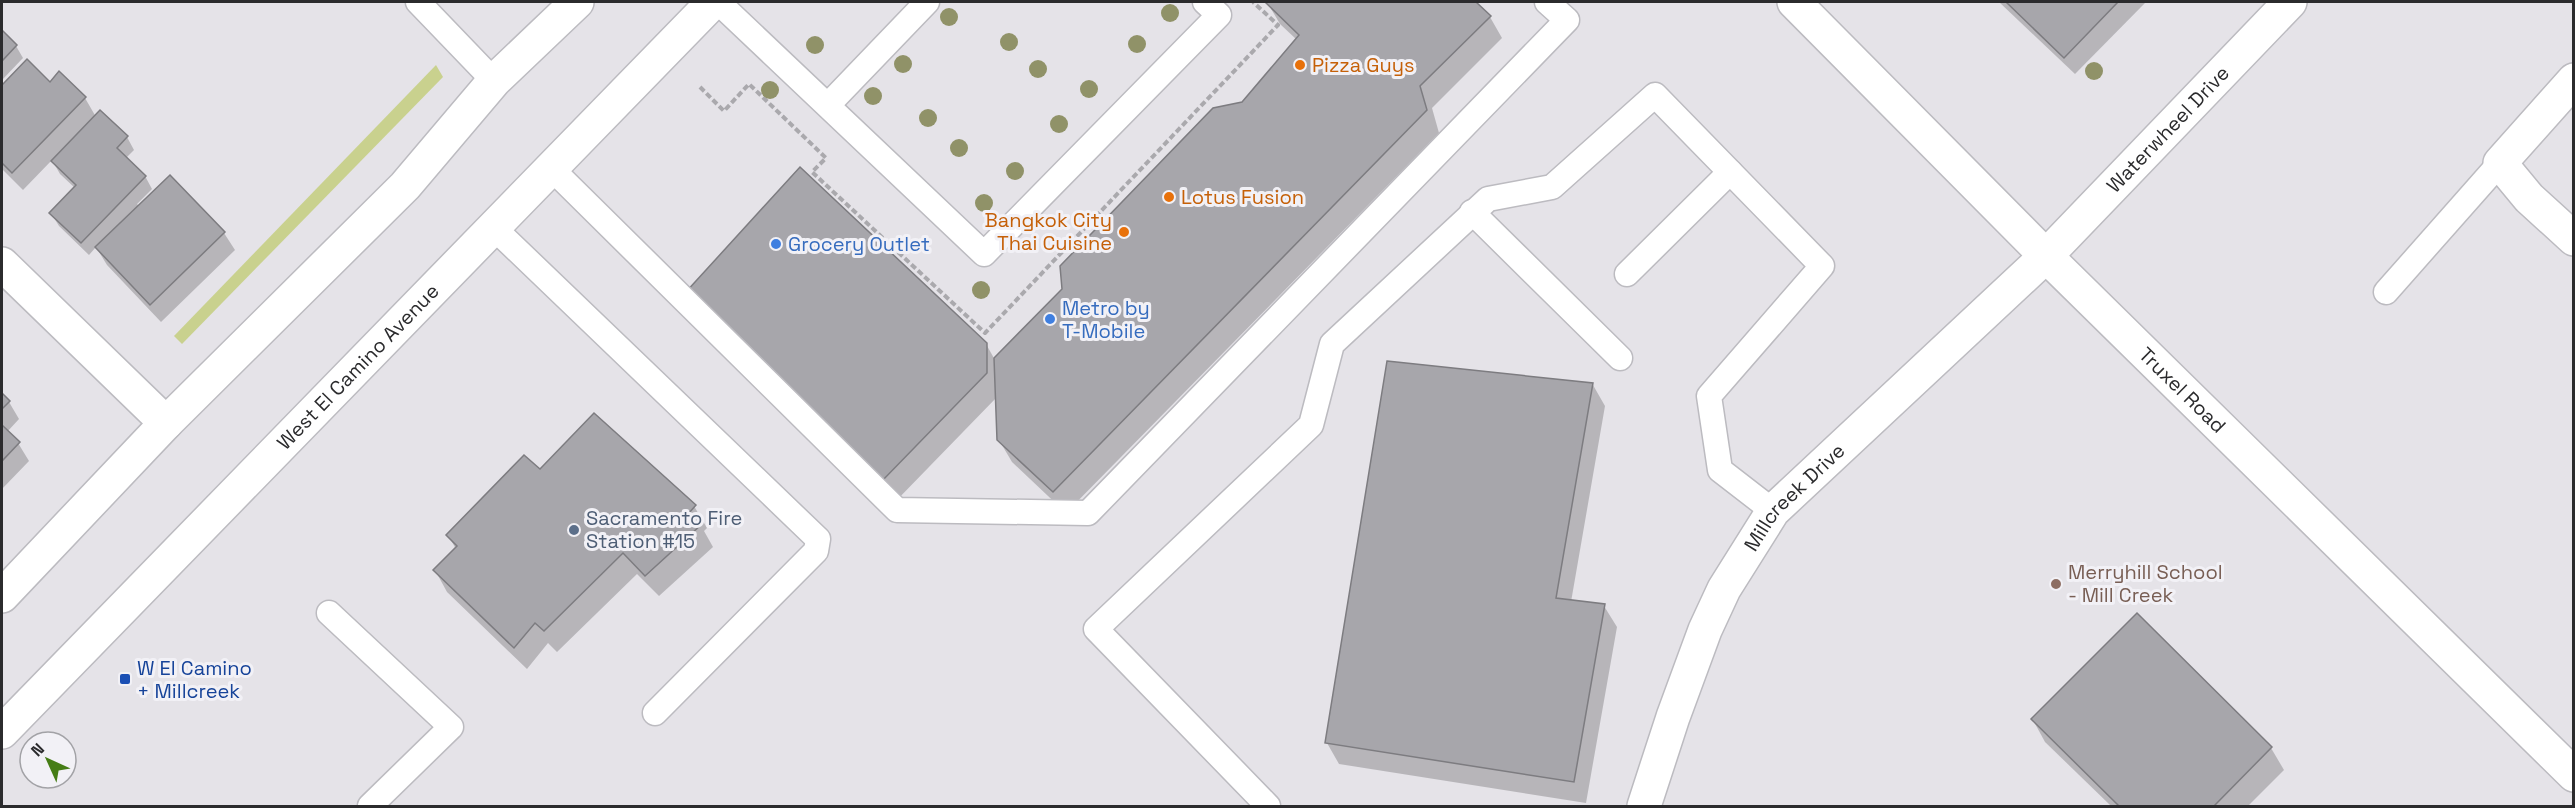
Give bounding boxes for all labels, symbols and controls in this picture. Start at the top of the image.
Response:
place label: Pizza Guys [1312,52,1415,78]
marker: Pizza Guys [1293,58,1307,72]
street label: Waterwheel Drive [2101,60,2235,198]
place label: Lotus Fusion [1181,184,1304,210]
marker: Lotus Fusion [1162,190,1176,204]
place label: Bangkok City Thai Cuisine [985,207,1112,256]
marker: Bangkok City Thai Cuisine [1117,225,1131,239]
place label: Grocery Outlet [788,231,930,257]
marker: Grocery Outlet [769,237,783,251]
street label: West El Camino Avenue [271,278,444,455]
place label: Metro by T-Mobile [1062,295,1150,344]
marker: Metro by T-Mobile [1043,312,1057,326]
street label: Truxel Road [2133,341,2232,439]
street label: Millcreek Drive [1738,438,1850,556]
place label: Sacramento Fire Station #15 [586,505,742,554]
marker: Sacramento Fire Station #15 [567,523,581,537]
place label: Merryhill School - Mill Creek [2068,559,2223,608]
marker: Merryhill School - Mill Creek [2049,577,2063,591]
place label: W El Camino + Millcreek [137,655,252,704]
marker: W El Camino + Millcreek [118,672,132,686]
north arrow [18,730,78,790]
text: N [27,739,49,761]

